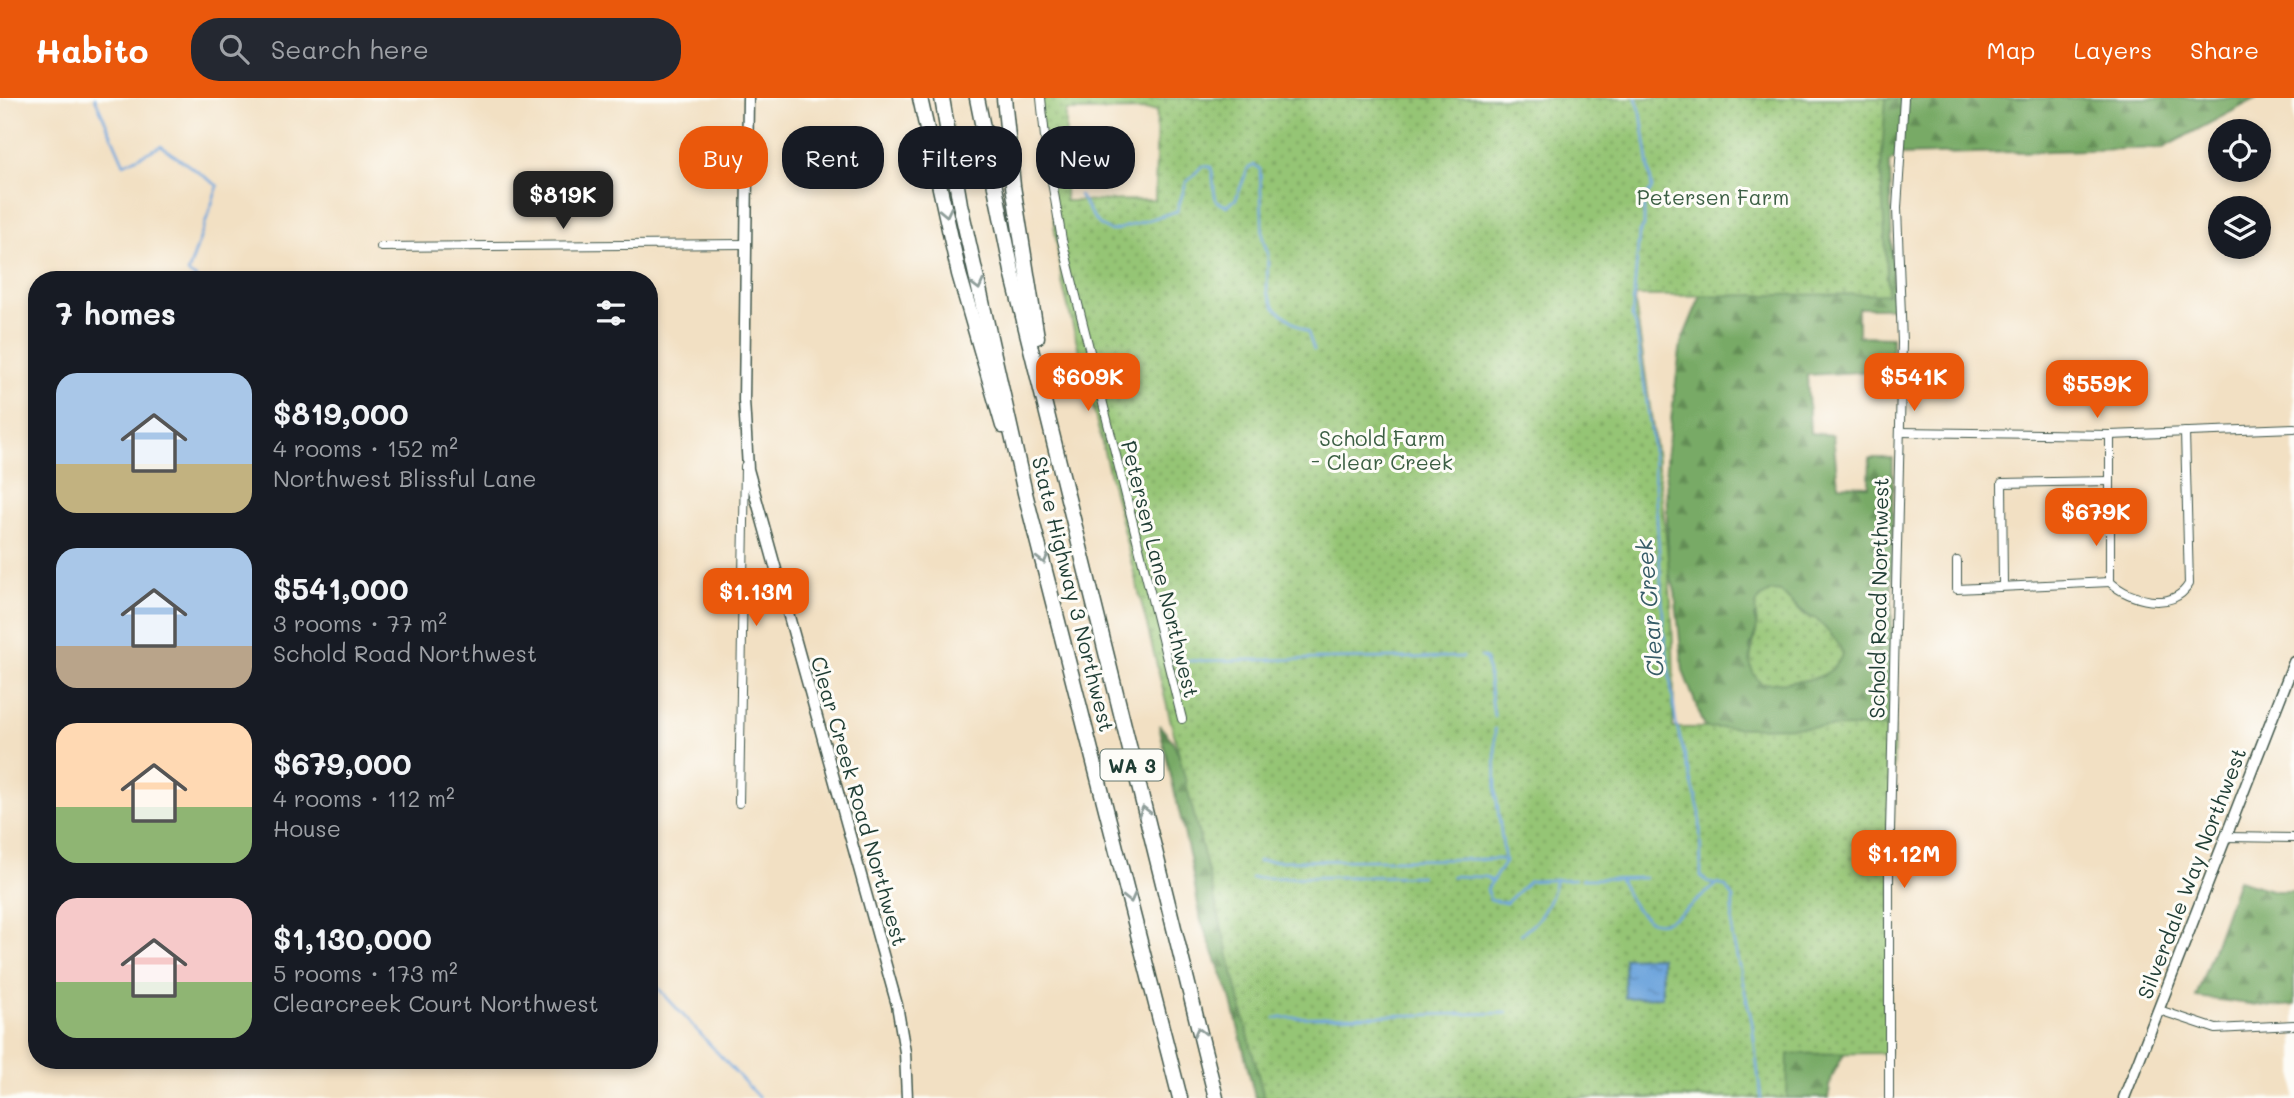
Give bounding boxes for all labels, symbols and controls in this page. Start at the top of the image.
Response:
search box [191,18,681,81]
text: Habito [35,28,149,71]
icon: search [215,30,253,68]
text: Search here [271,32,429,66]
text: Map [1987,34,2035,65]
text: Layers [2073,34,2152,65]
text: Share [2190,34,2259,65]
map controls [2208,119,2271,259]
button: locate [2208,119,2271,182]
chip: Buy [679,126,768,189]
chip: Rent [782,126,884,189]
chip: Filters [898,126,1022,189]
chip: New [1036,126,1135,189]
pin: $819K [514,172,612,231]
text: $819K [529,179,597,209]
park label: Petersen Farm [1637,183,1789,210]
button: layers [2208,196,2271,259]
one-way arrow [938,206,953,218]
one-way arrow [970,279,984,291]
text: 7 homes [56,293,176,333]
icon: filters [592,294,630,332]
pin: $609K [1039,354,1137,413]
pin: $541K [1865,354,1963,413]
pin: $559K [2048,360,2146,420]
text: $609K [1052,361,1124,391]
text: $541K [1880,361,1948,391]
text: $559K [2062,368,2132,398]
text: $819,000 [273,393,409,433]
icon: home [112,401,196,485]
park label: Schold Farm - Clear Creek [1311,424,1453,475]
text: 4 rooms · 152 m² [273,433,458,463]
street label: Petersen Lane Northwest [1116,438,1206,700]
street label: State Highway 3 Northwest [1027,453,1121,735]
text: Northwest Blissful Lane [273,463,537,493]
street label: Schold Road Northwest [1862,477,1894,719]
pin: $679K [2047,489,2145,548]
text: $679K [2061,496,2131,526]
water label: Clear Creek [1628,537,1670,678]
one-way arrow [1035,553,1049,565]
text: $541,000 [273,568,408,608]
pin: $1.13M [699,568,813,628]
icon: home [112,576,196,660]
text: $1.13M [719,576,793,606]
text: 3 rooms · 77 m² [273,608,447,638]
text: Schold Road Northwest [273,638,537,668]
street label: Clear Creek Road Northwest [806,653,914,949]
text: $679,000 [273,743,412,783]
street label: Silverdale Way Northwest [2131,743,2251,1003]
road number: WA 3 [1100,750,1164,780]
icon: home [112,751,196,835]
text: 4 rooms · 112 m² [273,783,455,813]
one-way arrow [1138,805,1152,817]
text: House [273,813,341,843]
pin: $1.12M [1847,830,1961,890]
text: $1.12M [1867,838,1941,868]
one-way arrow [1122,892,1136,904]
text: $1,130,000 [273,918,432,958]
icon: home [112,926,196,1010]
text: 5 rooms · 173 m² [273,958,458,988]
text: Clearcreek Court Northwest [273,988,599,1018]
one-way arrow [1193,1026,1207,1038]

